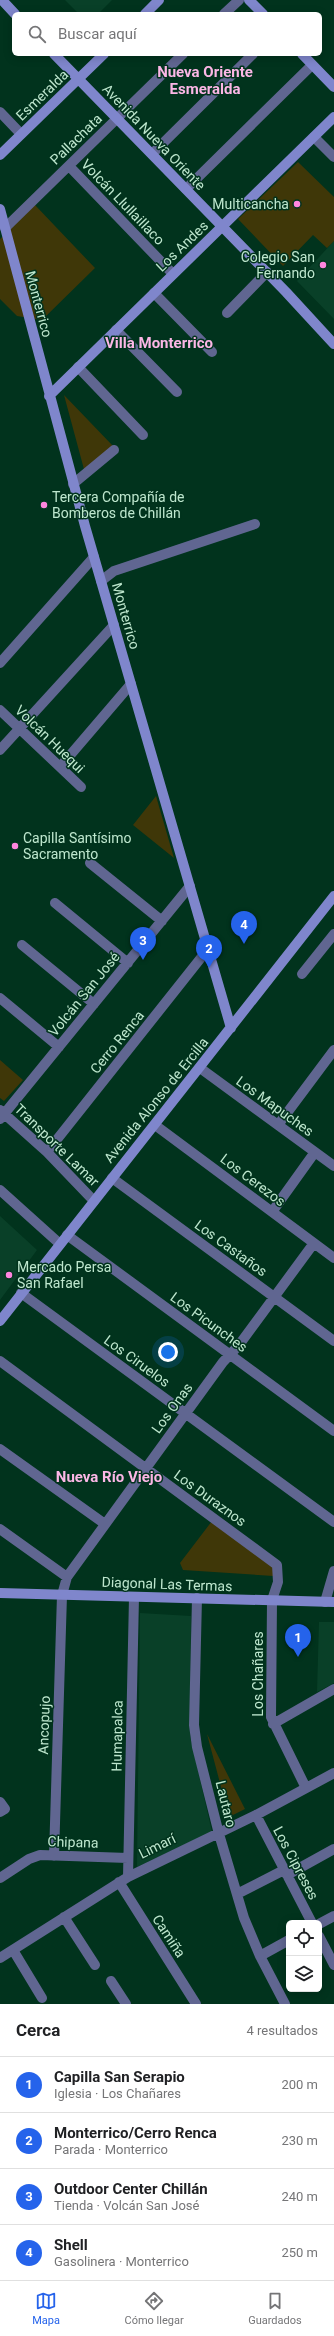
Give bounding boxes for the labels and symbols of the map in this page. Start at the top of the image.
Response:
district label: Nueva Oriente Esmeralda [157,63,253,98]
street label: Esmeralda [13,66,71,124]
street label: Avenida Nueva Oriente [99,81,209,193]
street label: Pallachata [47,110,105,168]
street label: Volcán Llullaillaco [78,156,168,248]
place label: Multicancha [212,196,289,212]
marker: Multicancha [292,199,302,209]
street label: Los Andes [153,217,211,275]
place label: Colegio San Fernando [241,249,315,281]
marker: Colegio San Fernando [318,260,328,270]
street label: Monterrico [22,269,56,339]
district label: Villa Monterrico [105,334,213,352]
place label: Tercera Compañía de Bomberos de Chillán [52,489,184,521]
marker: Tercera Compañía de Bomberos de Chillán [39,500,49,510]
street label: Monterrico [109,581,143,651]
street label: Volcán Huequi [12,702,88,776]
place label: Capilla Santísimo Sacramento [23,830,132,862]
marker: Capilla Santísimo Sacramento [10,841,20,851]
pin: 4 [231,911,257,944]
pin: 3 [130,927,156,960]
pin: 2 [196,935,222,968]
street label: Volcán San José [45,949,123,1039]
street label: Cerro Renca [87,1007,147,1077]
street label: Avenida Alonso de Ercilla [101,1034,211,1166]
street label: Los Mapuches [233,1073,317,1139]
street label: Transporte Lamar [11,1101,103,1190]
street label: Los Cerezos [218,1150,288,1210]
street label: Los Castaños [192,1216,270,1280]
place label: Mercado Persa San Rafael [17,1259,111,1291]
marker: Mercado Persa San Rafael [4,1270,14,1280]
street label: Los Picunches [168,1289,250,1355]
street label: Los Ciruelos [101,1332,173,1390]
your location [158,1342,178,1362]
street label: Los Onas [148,1380,196,1436]
street label: Los Duraznos [171,1467,249,1529]
district label: Nueva Río Viejo [56,1468,162,1486]
street label: Diagonal Las Termas [101,1574,233,1594]
pin: 1 [285,1624,311,1657]
street label: Los Chañares [250,1631,266,1717]
street label: Ancopujo [35,1695,53,1755]
street label: Humapalca [108,1700,126,1772]
street label: Lautaro [212,1779,240,1829]
street label: Los Cipreses [270,1824,322,1902]
street label: Limarí [136,1830,179,1862]
street label: Chipana [47,1833,99,1851]
street label: Camiña [149,1912,189,1960]

